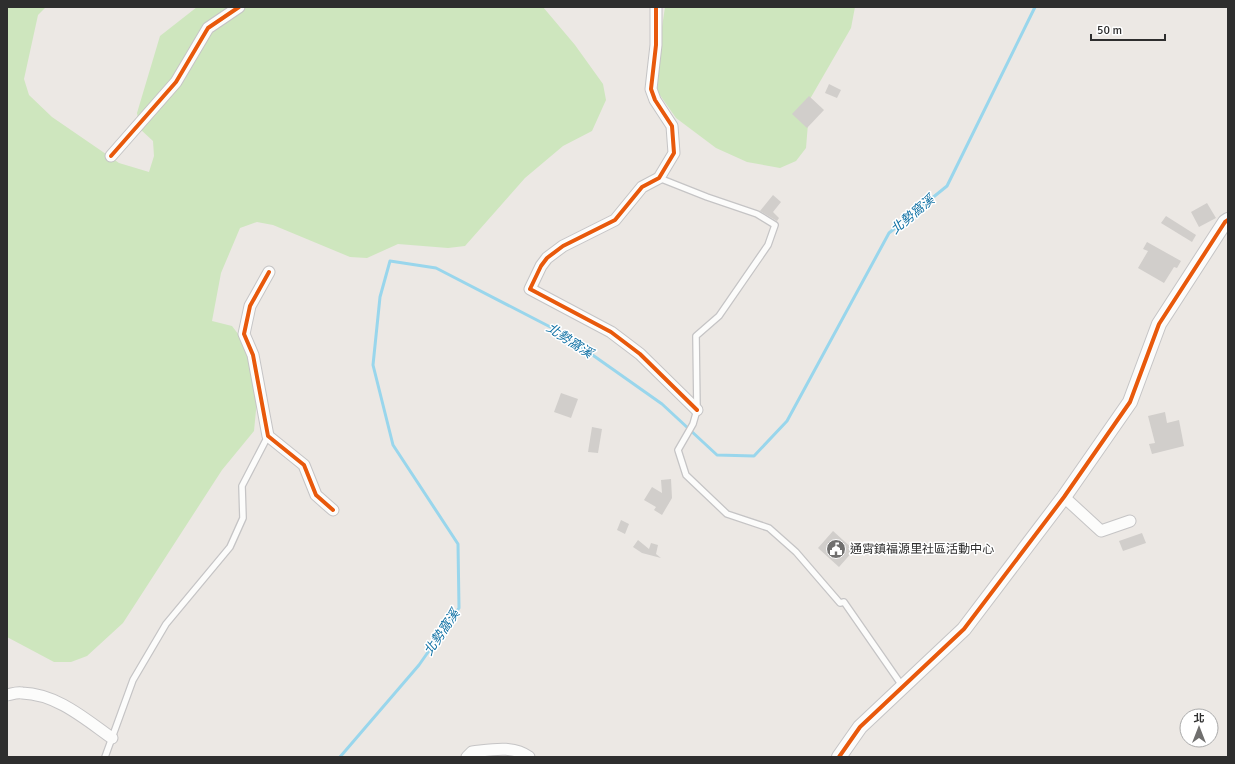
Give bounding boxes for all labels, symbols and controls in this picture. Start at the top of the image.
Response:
scale bar [1091,16,1165,42]
text: 50 m [1097,23,1122,38]
water label: 北勢窩溪 [888,191,939,238]
water label: 北勢窩溪 [543,320,597,363]
public building icon: 通霄鎮福源里社區活動中心 [825,538,847,560]
place label: 通霄鎮福源里社區活動中心 [850,542,994,557]
water label: 北勢窩溪 [421,605,464,659]
north arrow [1179,708,1219,748]
text: 北 [1194,712,1205,725]

